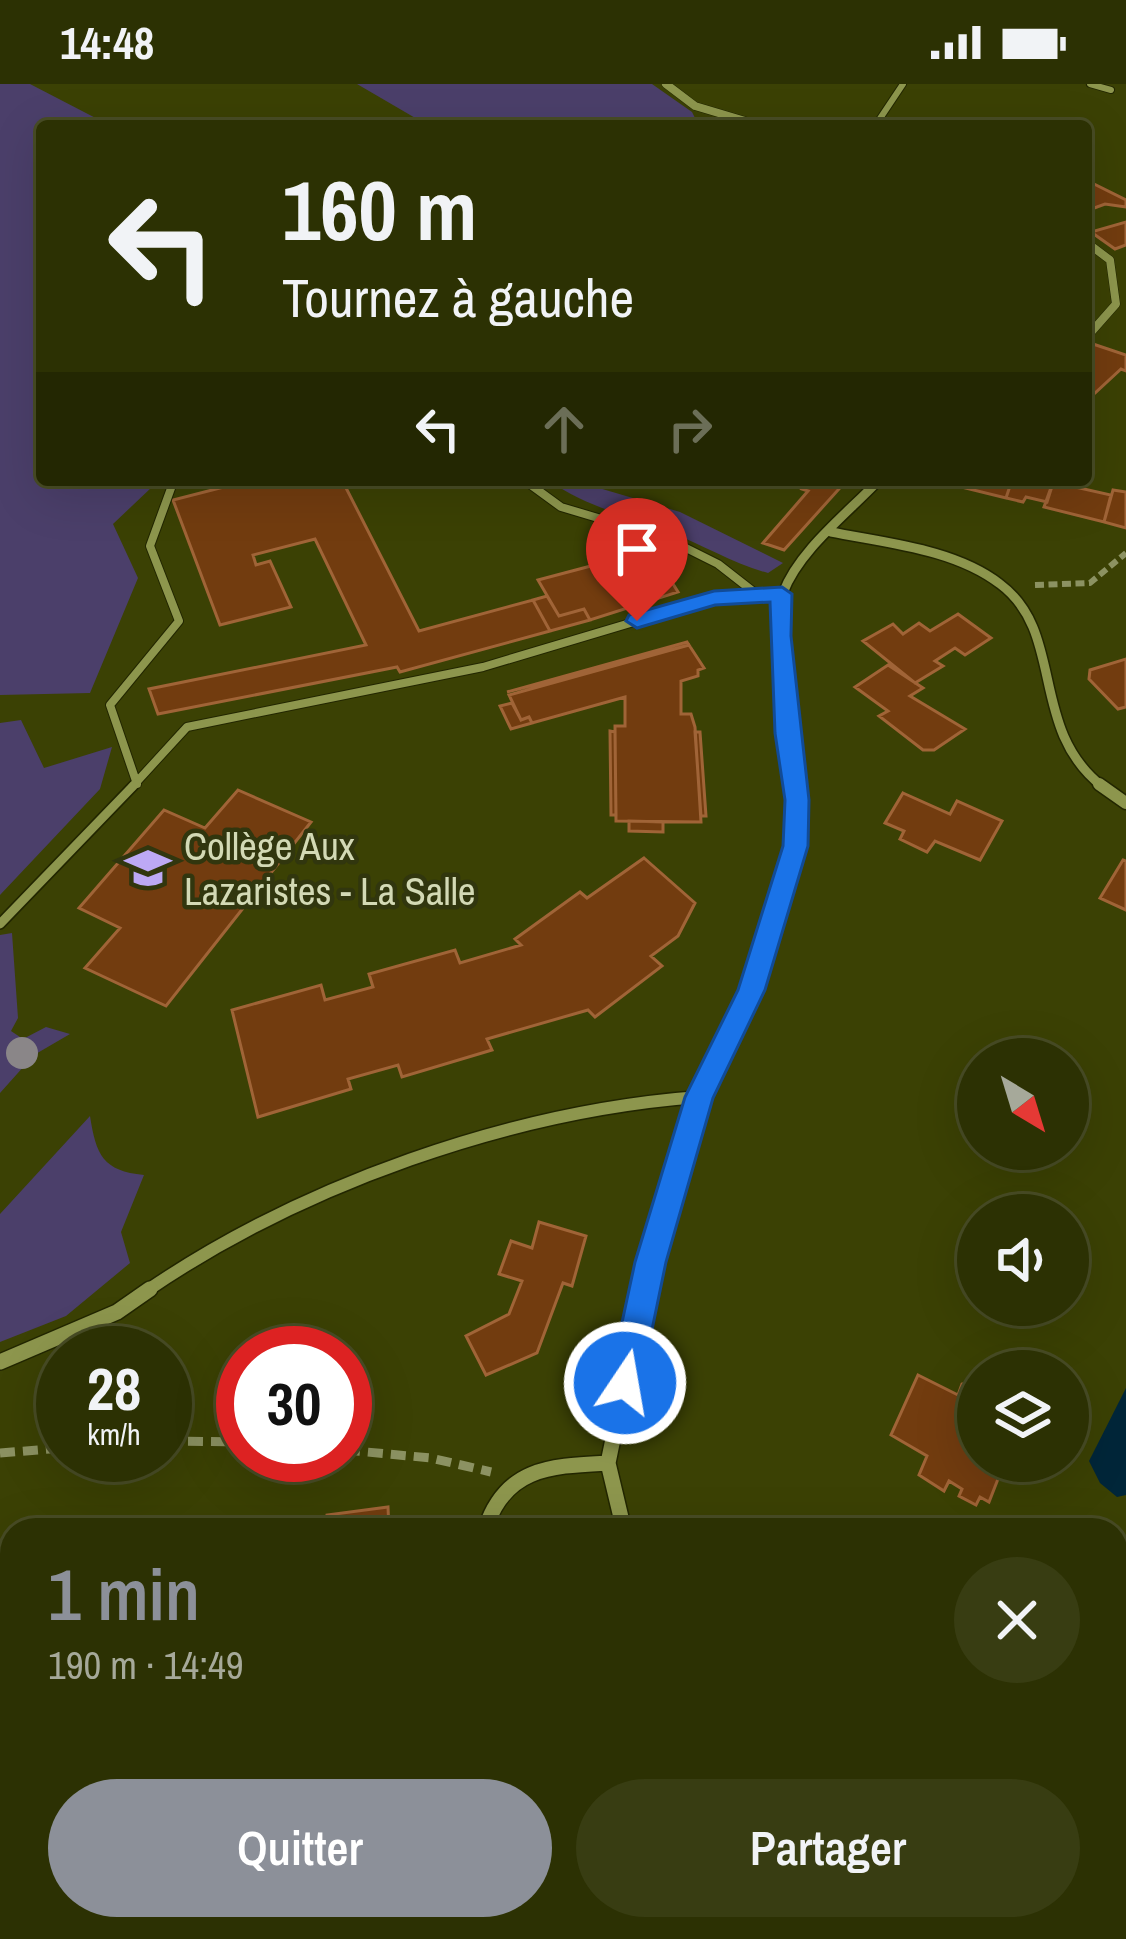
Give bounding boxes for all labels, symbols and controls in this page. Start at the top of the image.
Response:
text: 14:48 [60,12,154,73]
text: 160 m [282,153,477,266]
icon: left [84,168,240,324]
text: Tournez à gauche [282,261,634,334]
icon: left [405,396,471,462]
icon: ahead [531,396,597,462]
icon: right [657,396,723,462]
pin [586,498,688,621]
icon: arrive [604,516,670,582]
place label: Collège Aux Lazaristes - La Salle [184,820,476,917]
school or university icon: Collège Aux Lazaristes - La Salle [123,843,173,893]
north arrow [957,1038,1089,1170]
map controls [957,1038,1089,1482]
button: sound [957,1194,1089,1326]
position arrow [562,1320,688,1446]
speed limit sign: 30 [216,1326,372,1482]
text: 28 [87,1348,141,1429]
button: layers [957,1350,1089,1482]
text: km/h [87,1414,141,1454]
text: 1 min [48,1545,200,1642]
button: close [954,1557,1080,1683]
text: 190 m · 14:49 [48,1639,244,1691]
button: Quitter [48,1779,552,1917]
button: Partager [576,1779,1080,1917]

